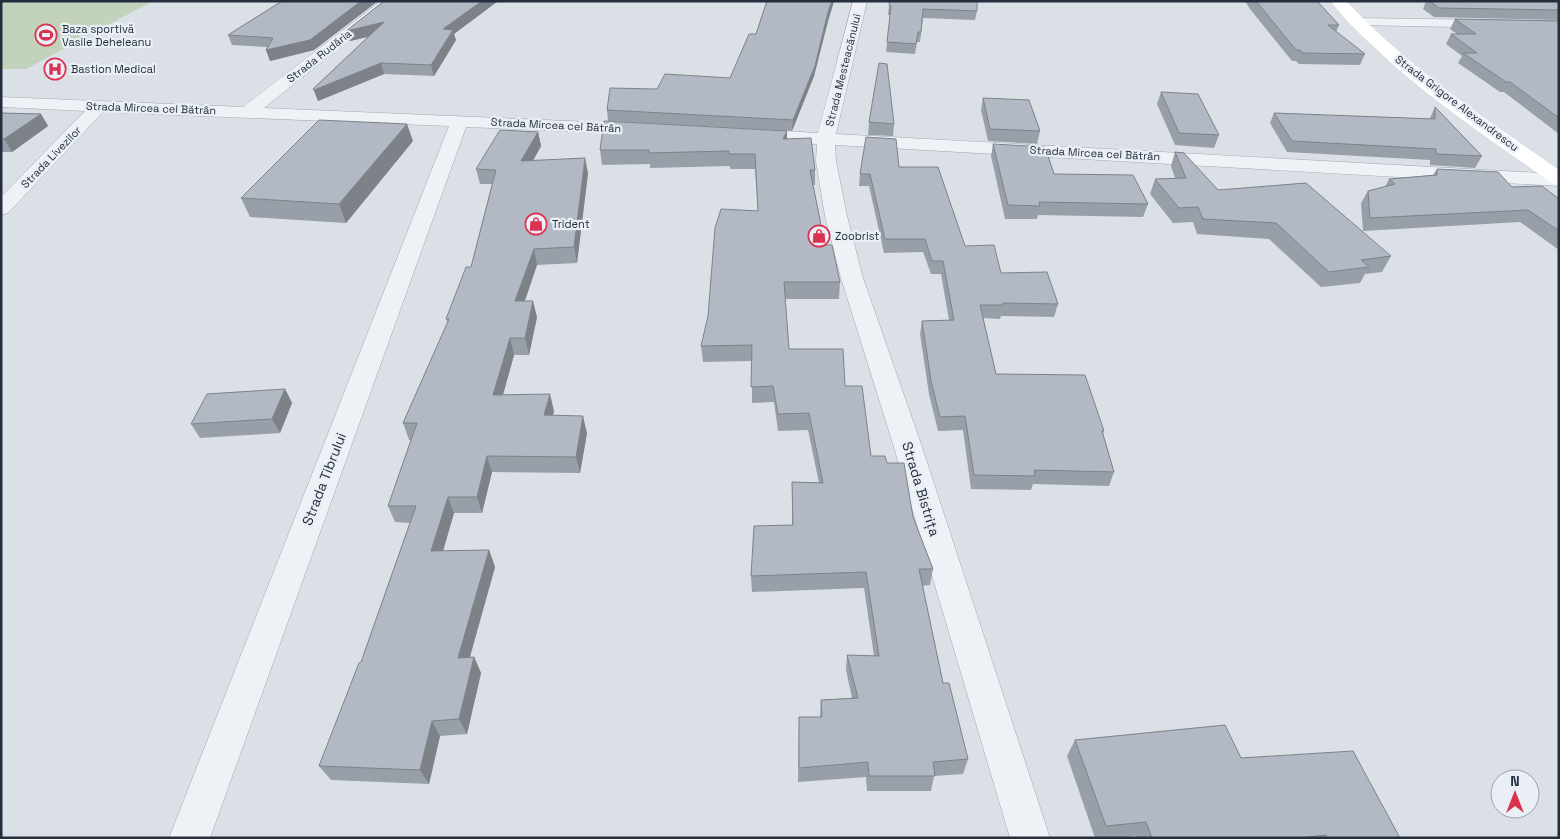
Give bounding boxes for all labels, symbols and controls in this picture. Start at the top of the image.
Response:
street label: Strada Mesteacănului [822,12,864,128]
place label: Baza sportivă Vasile Deheleanu [62,22,151,49]
sports icon: Baza sportivă Vasile Deheleanu [34,23,58,47]
street label: Strada Rudăria [284,26,355,86]
street label: Strada Grigore Alexandrescu [1392,52,1522,154]
hospital icon: Bastion Medical [43,57,67,81]
place label: Bastion Medical [71,62,156,76]
street label: Strada Mircea cel Bătrân [86,99,216,117]
street label: Strada Mircea cel Bătrân [490,115,622,135]
street label: Strada Livezilor [18,123,84,191]
street label: Strada Mircea cel Bătrân [1029,143,1161,163]
shop icon: Trident [524,212,548,236]
place label: Trident [552,217,590,231]
shop icon: Zoobrist [807,224,831,248]
place label: Zoobrist [835,229,879,243]
street label: Strada Tibrului [298,430,350,528]
street label: Strada Bistrița [898,439,944,539]
north arrow [1490,769,1540,819]
text: N [1510,772,1520,790]

